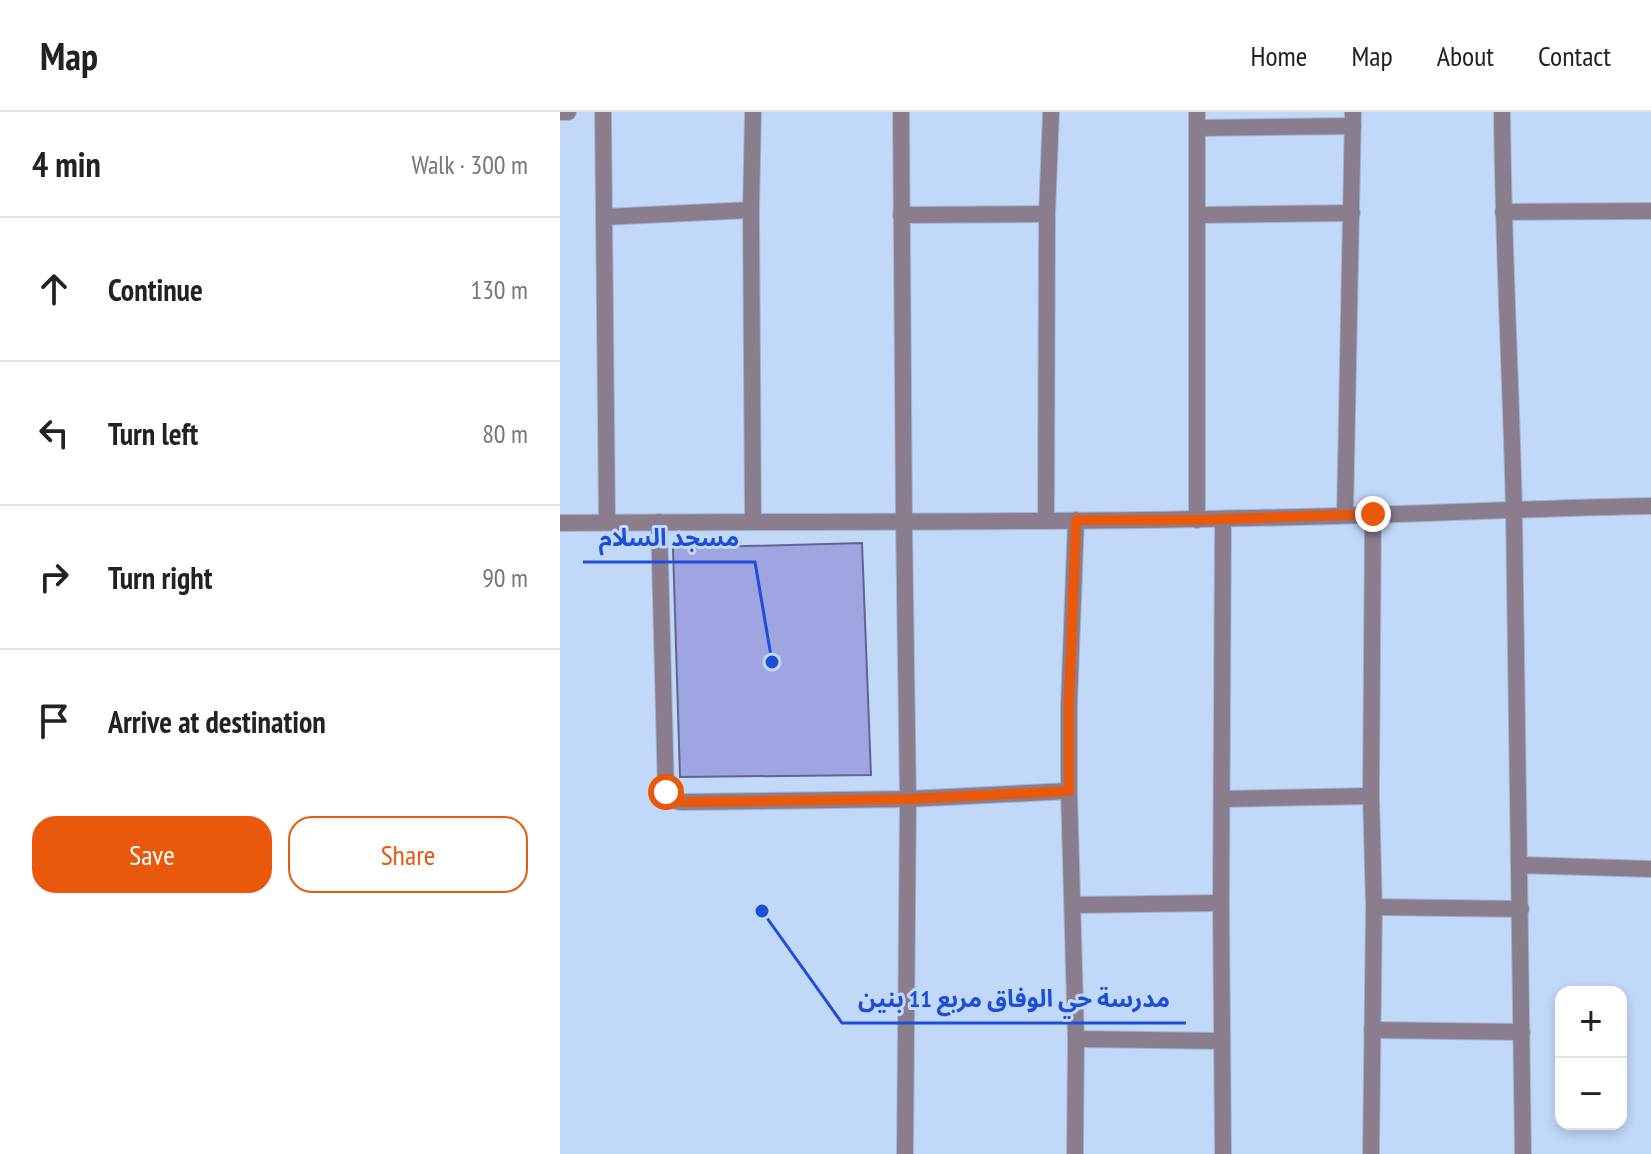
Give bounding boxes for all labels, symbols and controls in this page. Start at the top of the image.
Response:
text: Map [40,31,98,80]
text: Home [1251,37,1307,74]
text: Map [1351,37,1393,74]
text: About [1437,37,1494,74]
text: Contact [1538,37,1611,74]
text: 4 min [32,142,101,186]
text: Walk · 300 m [411,148,528,181]
icon: ahead [32,267,76,311]
text: Continue [108,270,203,309]
text: 130 m [470,273,528,306]
icon: left [32,411,76,455]
text: Turn left [108,414,198,453]
text: 80 m [482,417,528,450]
route end [1355,496,1391,532]
callout: مسجد السلام [583,514,755,562]
text: مسجد السلام [599,522,739,556]
icon: right [32,555,76,599]
text: Turn right [108,558,212,597]
text: 90 m [482,561,528,594]
icon: arrive [32,699,76,743]
text: Arrive at destination [108,702,326,741]
route start [648,774,684,810]
button: Save [32,816,272,893]
button: Share [288,816,528,893]
callout: مدرسة حي الوفاق مربع 11 بنين [842,975,1186,1023]
text: مدرسة حي الوفاق مربع 11 بنين [858,983,1170,1019]
map controls [1555,986,1627,1130]
button: + [1555,986,1627,1058]
button: − [1555,1058,1627,1130]

